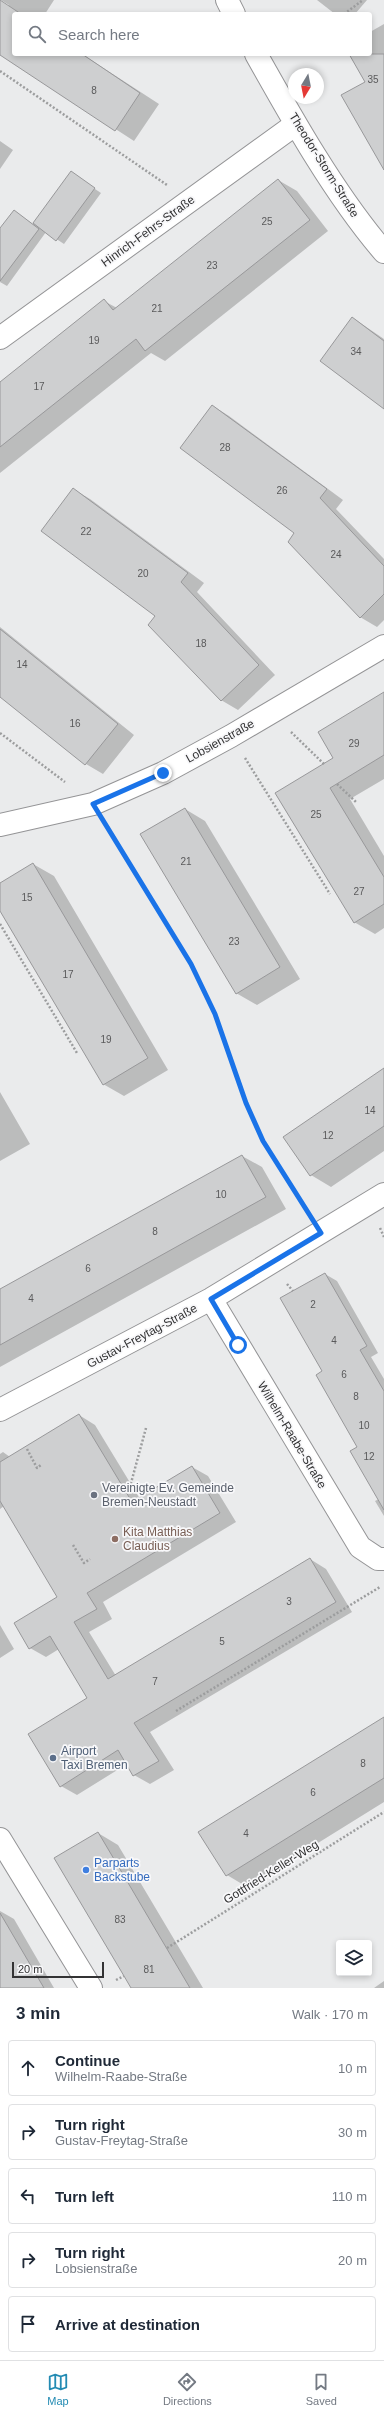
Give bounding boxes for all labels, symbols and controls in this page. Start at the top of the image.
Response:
search box [12,12,372,56]
icon: search [26,23,48,45]
text: Search here [58,26,140,43]
north arrow [288,68,324,104]
house number: 35 [367,74,379,85]
house number: 8 [91,85,97,96]
street label: Theodor-Storm-Straße [286,110,362,220]
street label: Hinrich-Fehrs-Straße [99,192,198,270]
house number: 25 [261,216,273,227]
house number: 23 [206,260,218,271]
house number: 21 [151,303,163,314]
house number: 19 [88,335,100,346]
house number: 34 [350,346,362,357]
house number: 17 [33,381,45,392]
house number: 28 [219,442,231,453]
house number: 26 [276,485,288,496]
house number: 22 [80,526,92,537]
house number: 24 [330,549,342,560]
house number: 20 [137,568,149,579]
house number: 18 [195,638,207,649]
house number: 14 [16,659,28,670]
street label: Lobsienstraße [183,716,257,766]
house number: 16 [69,718,81,729]
house number: 29 [348,738,360,749]
route end [154,764,172,782]
house number: 25 [310,809,322,820]
house number: 21 [180,856,192,867]
house number: 27 [353,886,365,897]
house number: 15 [21,892,33,903]
house number: 23 [228,936,240,947]
house number: 17 [62,969,74,980]
house number: 19 [100,1034,112,1045]
house number: 14 [364,1105,376,1116]
house number: 12 [322,1130,334,1141]
house number: 10 [215,1189,227,1200]
house number: 8 [152,1226,158,1237]
house number: 6 [85,1263,91,1274]
house number: 4 [28,1293,34,1304]
house number: 2 [310,1299,316,1310]
street label: Gustav-Freytag-Straße [85,1301,200,1371]
house number: 4 [331,1335,337,1346]
route start [229,1336,247,1354]
house number: 6 [341,1369,347,1380]
street label: Wilhelm-Raabe-Straße [255,1379,330,1491]
house number: 8 [353,1391,359,1402]
house number: 10 [358,1420,370,1431]
house number: 12 [363,1451,375,1462]
place label: Vereinigte Ev. Gemeinde Bremen-Neustadt [102,1481,234,1509]
marker: Vereinigte Ev. Gemeinde Bremen-Neustadt [89,1490,99,1500]
place label: Kita Matthias Claudius [123,1525,192,1553]
marker: Kita Matthias Claudius [110,1534,120,1544]
house number: 3 [286,1596,292,1607]
house number: 5 [219,1636,225,1647]
house number: 7 [152,1676,158,1687]
place label: Airport Taxi Bremen [61,1744,128,1772]
marker: Airport Taxi Bremen [48,1753,58,1763]
house number: 8 [360,1758,366,1769]
house number: 6 [310,1787,316,1798]
house number: 4 [243,1828,249,1839]
street label: Gottfried-Keller-Weg [221,1837,321,1907]
place label: Parparts Backstube [94,1856,150,1884]
marker: Parparts Backstube [81,1865,91,1875]
house number: 83 [114,1914,126,1925]
map controls [336,1940,372,1976]
button: layers [336,1940,372,1976]
scale bar [12,1960,104,1979]
text: 20 m [18,1963,42,1975]
house number: 81 [143,1964,155,1975]
text: 3 min [16,2004,60,2023]
text: Walk · 170 m [292,2007,368,2022]
text: Continue [55,2052,120,2069]
icon: ahead [17,2057,39,2079]
text: 10 m [338,2061,367,2076]
text: Wilhelm-Raabe-Straße [55,2069,187,2084]
text: Turn right [55,2116,125,2133]
icon: right [17,2121,39,2143]
text: 30 m [338,2125,367,2140]
text: Gustav-Freytag-Straße [55,2133,188,2148]
icon: left [17,2185,39,2207]
text: Turn left [55,2188,114,2205]
text: 110 m [332,2189,367,2204]
text: Turn right [55,2244,125,2261]
icon: right [17,2249,39,2271]
text: 20 m [338,2253,367,2268]
text: Lobsienstraße [55,2261,137,2276]
icon: arrive [17,2313,39,2335]
text: Arrive at destination [55,2316,200,2333]
tab: Map [47,2371,69,2407]
tab: Directions [163,2371,212,2407]
tab: Saved [306,2371,337,2407]

